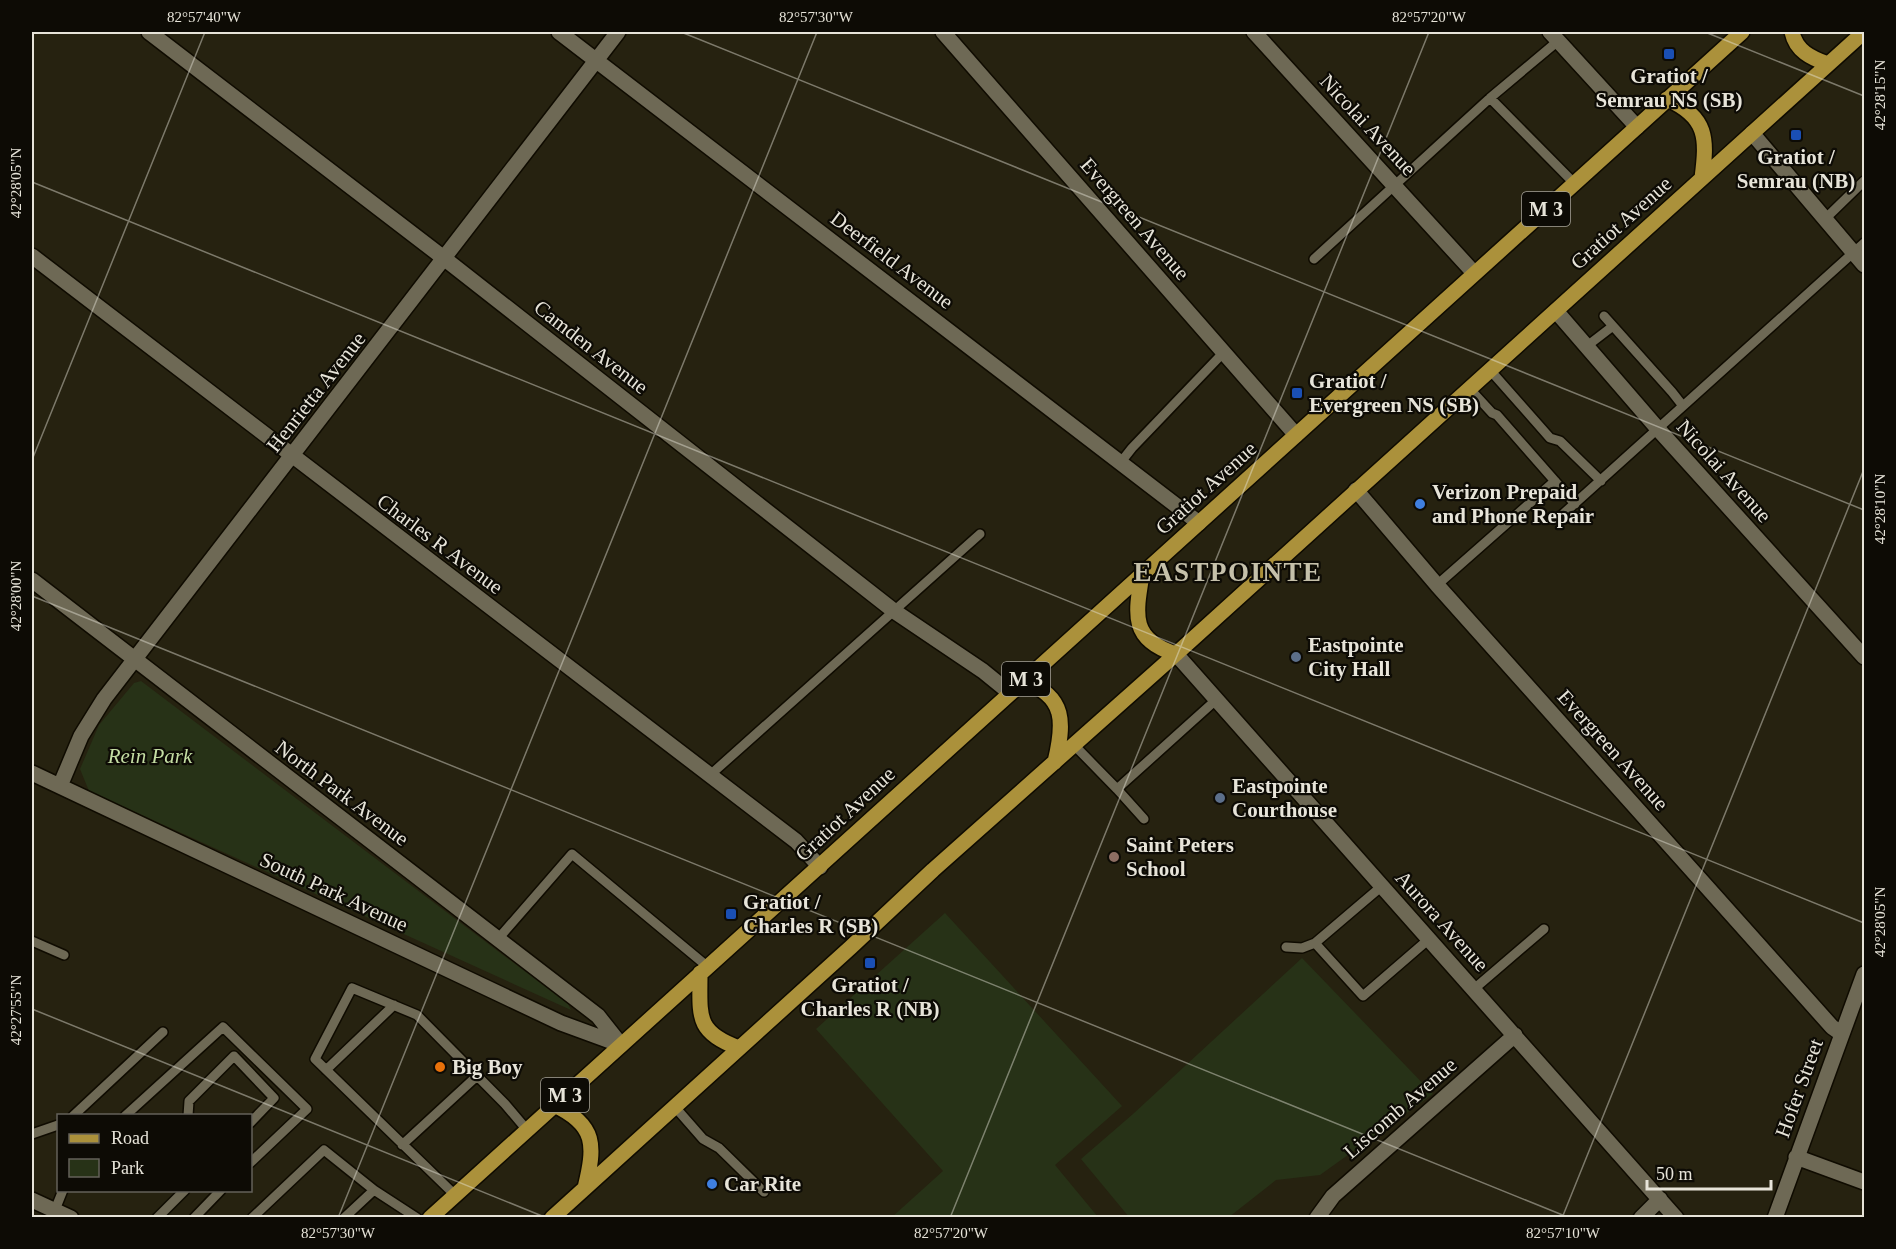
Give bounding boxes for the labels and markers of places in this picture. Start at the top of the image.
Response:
marker: Gratiot / Semrau NS (SB) [1662,47,1676,61]
place label: Gratiot / Semrau NS (SB) [1595,64,1743,112]
marker: Gratiot / Semrau (NB) [1789,128,1803,142]
place label: Gratiot / Semrau (NB) [1737,145,1855,193]
place label: Gratiot / Evergreen NS (SB) [1309,369,1479,417]
marker: Gratiot / Evergreen NS (SB) [1290,386,1304,400]
place label: Verizon Prepaid and Phone Repair [1432,480,1594,528]
marker: Verizon Prepaid and Phone Repair [1413,497,1427,511]
place label: Eastpointe City Hall [1308,633,1404,681]
marker: Eastpointe City Hall [1289,650,1303,664]
place label: Eastpointe Courthouse [1232,774,1337,822]
marker: Eastpointe Courthouse [1213,791,1227,805]
place label: Saint Peters School [1126,833,1234,881]
marker: Saint Peters School [1107,850,1121,864]
place label: Gratiot / Charles R (SB) [743,890,878,938]
marker: Gratiot / Charles R (SB) [724,907,738,921]
marker: Gratiot / Charles R (NB) [863,956,877,970]
place label: Gratiot / Charles R (NB) [801,973,939,1021]
place label: Big Boy [452,1055,523,1079]
marker: Big Boy [433,1060,447,1074]
place label: Car Rite [724,1172,801,1196]
marker: Car Rite [705,1177,719,1191]

